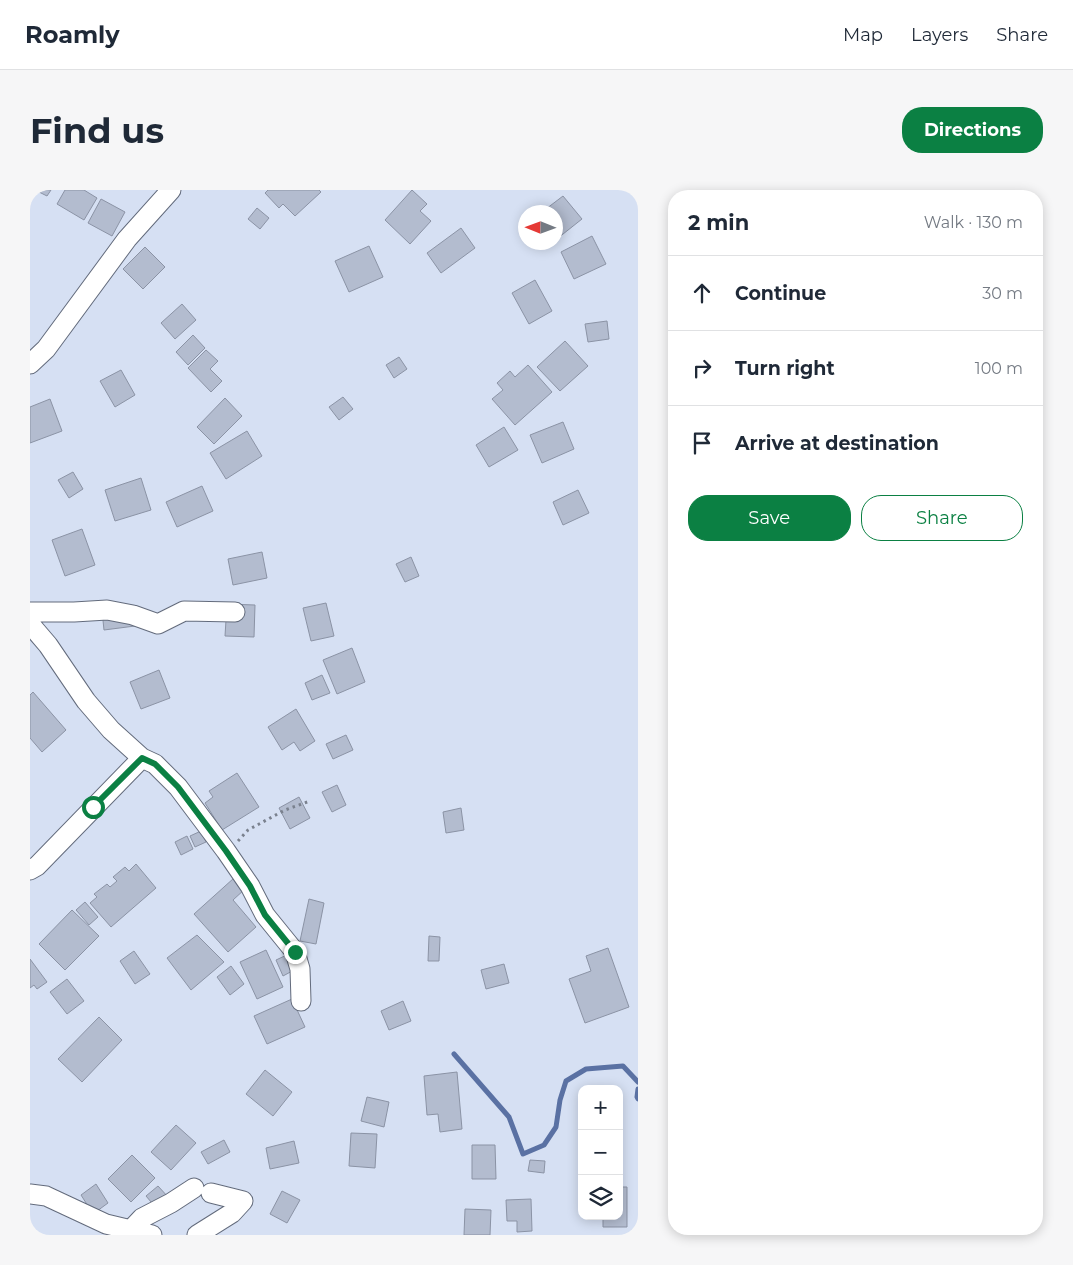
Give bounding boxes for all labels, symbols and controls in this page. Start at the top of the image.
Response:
text: Roamly [25,20,120,49]
text: Map [843,24,883,46]
text: Layers [911,24,968,46]
text: Share [996,24,1048,46]
button: Directions [902,107,1043,153]
text: Find us [30,109,164,152]
north arrow [518,205,563,250]
text: 2 min [688,210,749,235]
text: Walk · 130 m [924,213,1023,232]
icon: ahead [688,279,716,307]
text: Continue [735,282,826,305]
text: 30 m [982,284,1023,303]
icon: right [688,354,716,382]
text: Turn right [735,357,835,380]
text: 100 m [975,359,1023,378]
icon: arrive [688,429,716,457]
text: Arrive at destination [735,432,939,455]
button: Save [688,495,851,541]
button: Share [861,495,1023,541]
route start [82,796,105,819]
route end [284,941,307,964]
map controls [578,1085,623,1220]
button: + [578,1085,623,1130]
button: − [578,1130,623,1175]
button: layers [578,1175,623,1220]

